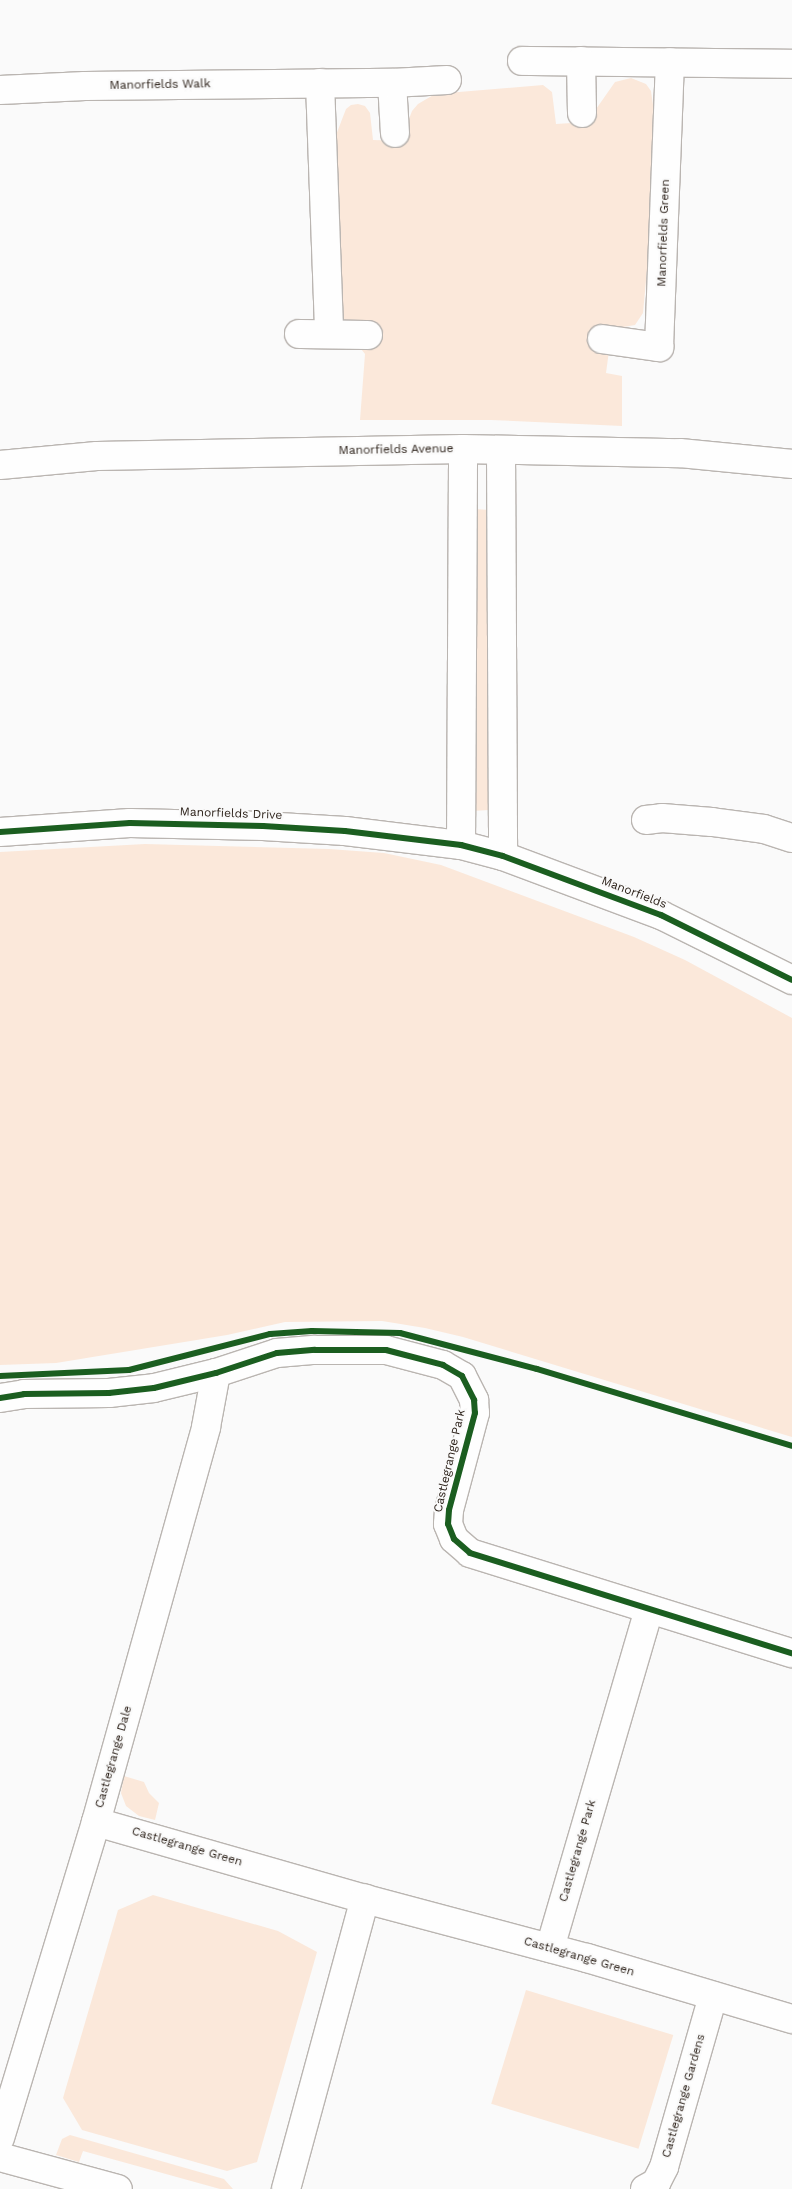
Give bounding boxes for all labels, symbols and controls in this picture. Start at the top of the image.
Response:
street label: Manorfields Walk [109,77,211,93]
street label: Manorfields Green [655,179,673,287]
street label: Manorfields Avenue [338,442,454,458]
street label: Manorfields Drive [179,805,283,823]
street label: Manorfields [599,874,669,912]
street label: Castlegrange Park [431,1408,469,1514]
street label: Castlegrange Dale [93,1704,135,1810]
street label: Castlegrange Park [557,1798,599,1904]
street label: Castlegrange Green [130,1824,244,1870]
street label: Castlegrange Green [522,1934,636,1980]
street label: Castlegrange Gardens [659,2032,709,2160]

